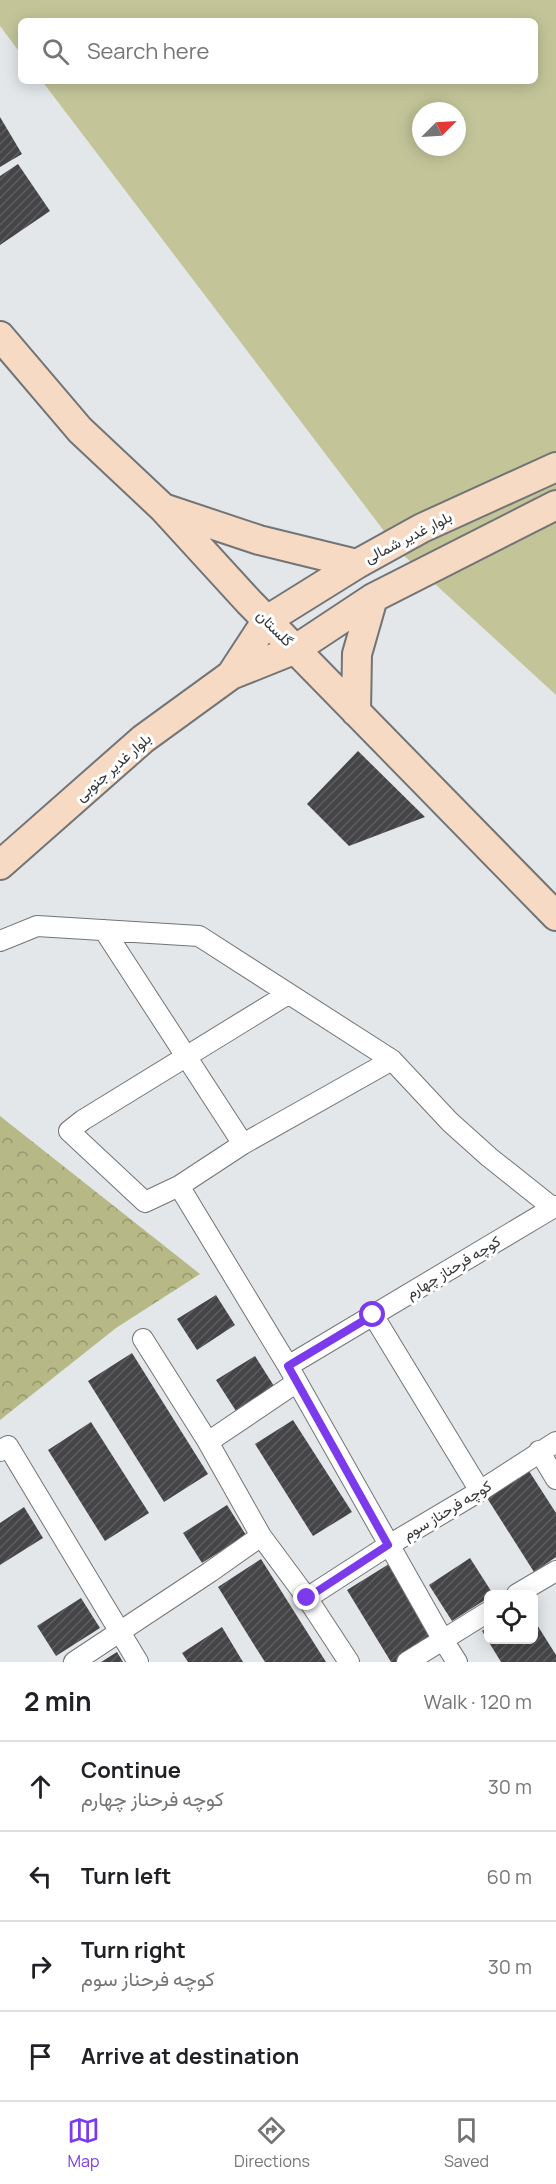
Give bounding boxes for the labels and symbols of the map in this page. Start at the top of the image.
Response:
north arrow [412,102,466,156]
street label: بلوار غدیر شمالی [361,506,455,568]
street label: گلستان [252,605,298,651]
street label: بلوار غدیر جنوبی [70,728,156,806]
street label: کوچه فرحناز چهارم [402,1230,505,1304]
route start [359,1301,385,1327]
street label: کوچه فرحناز سوم [399,1475,496,1545]
route end [293,1584,319,1610]

